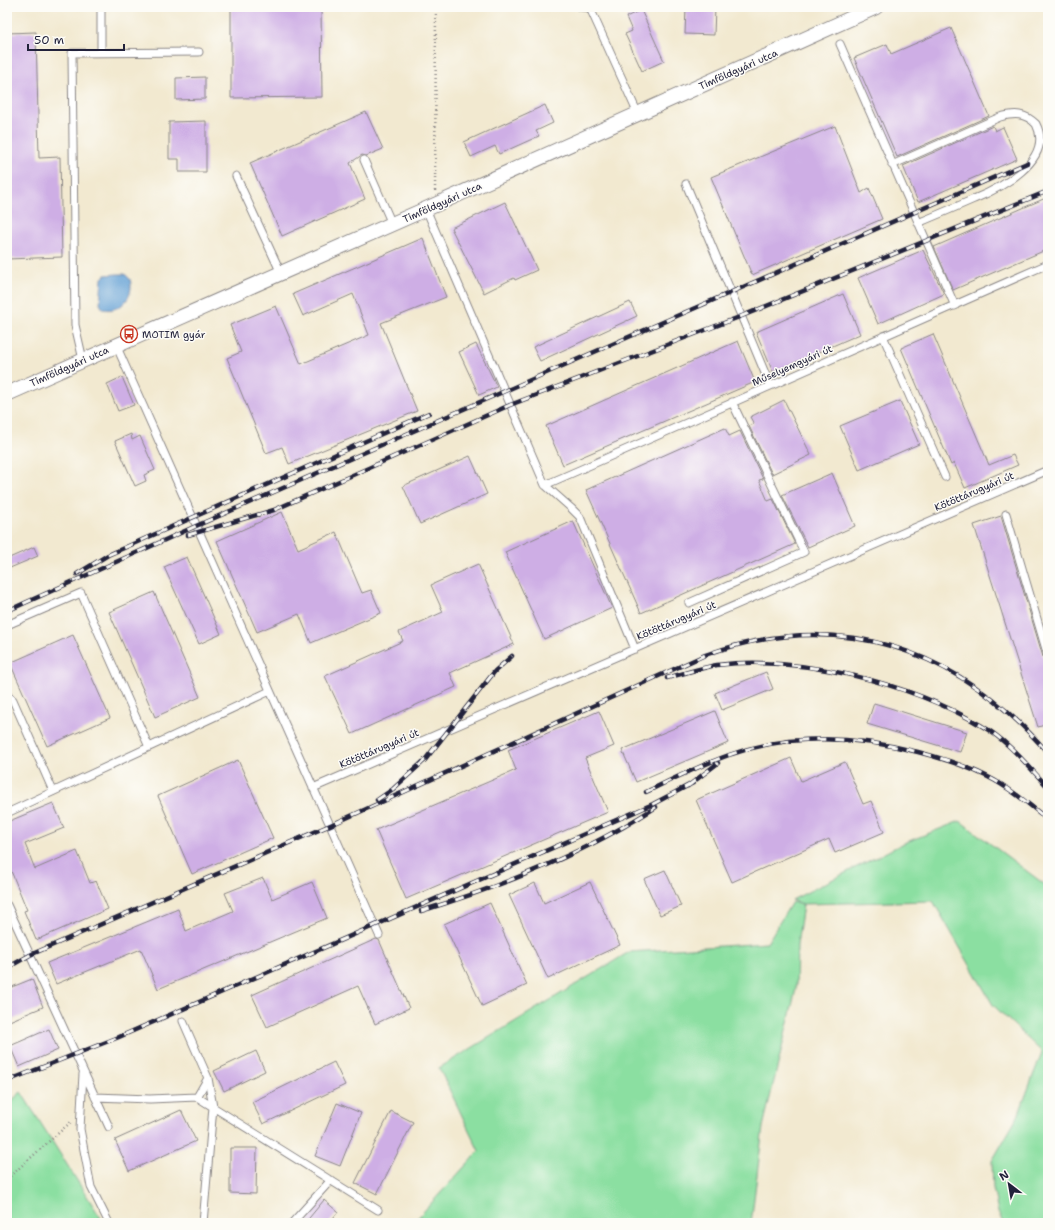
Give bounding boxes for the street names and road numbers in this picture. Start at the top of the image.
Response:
street label: Timföldgyári utca [697,46,780,93]
street label: Timföldgyári utca [401,179,484,226]
street label: Műselyemgyári út [750,342,834,389]
street label: Timföldgyári utca [28,343,111,390]
street label: Kötöttárugyári út [932,469,1016,514]
street label: Kötöttárugyári út [634,598,718,643]
street label: Kötöttárugyári út [337,726,421,771]

